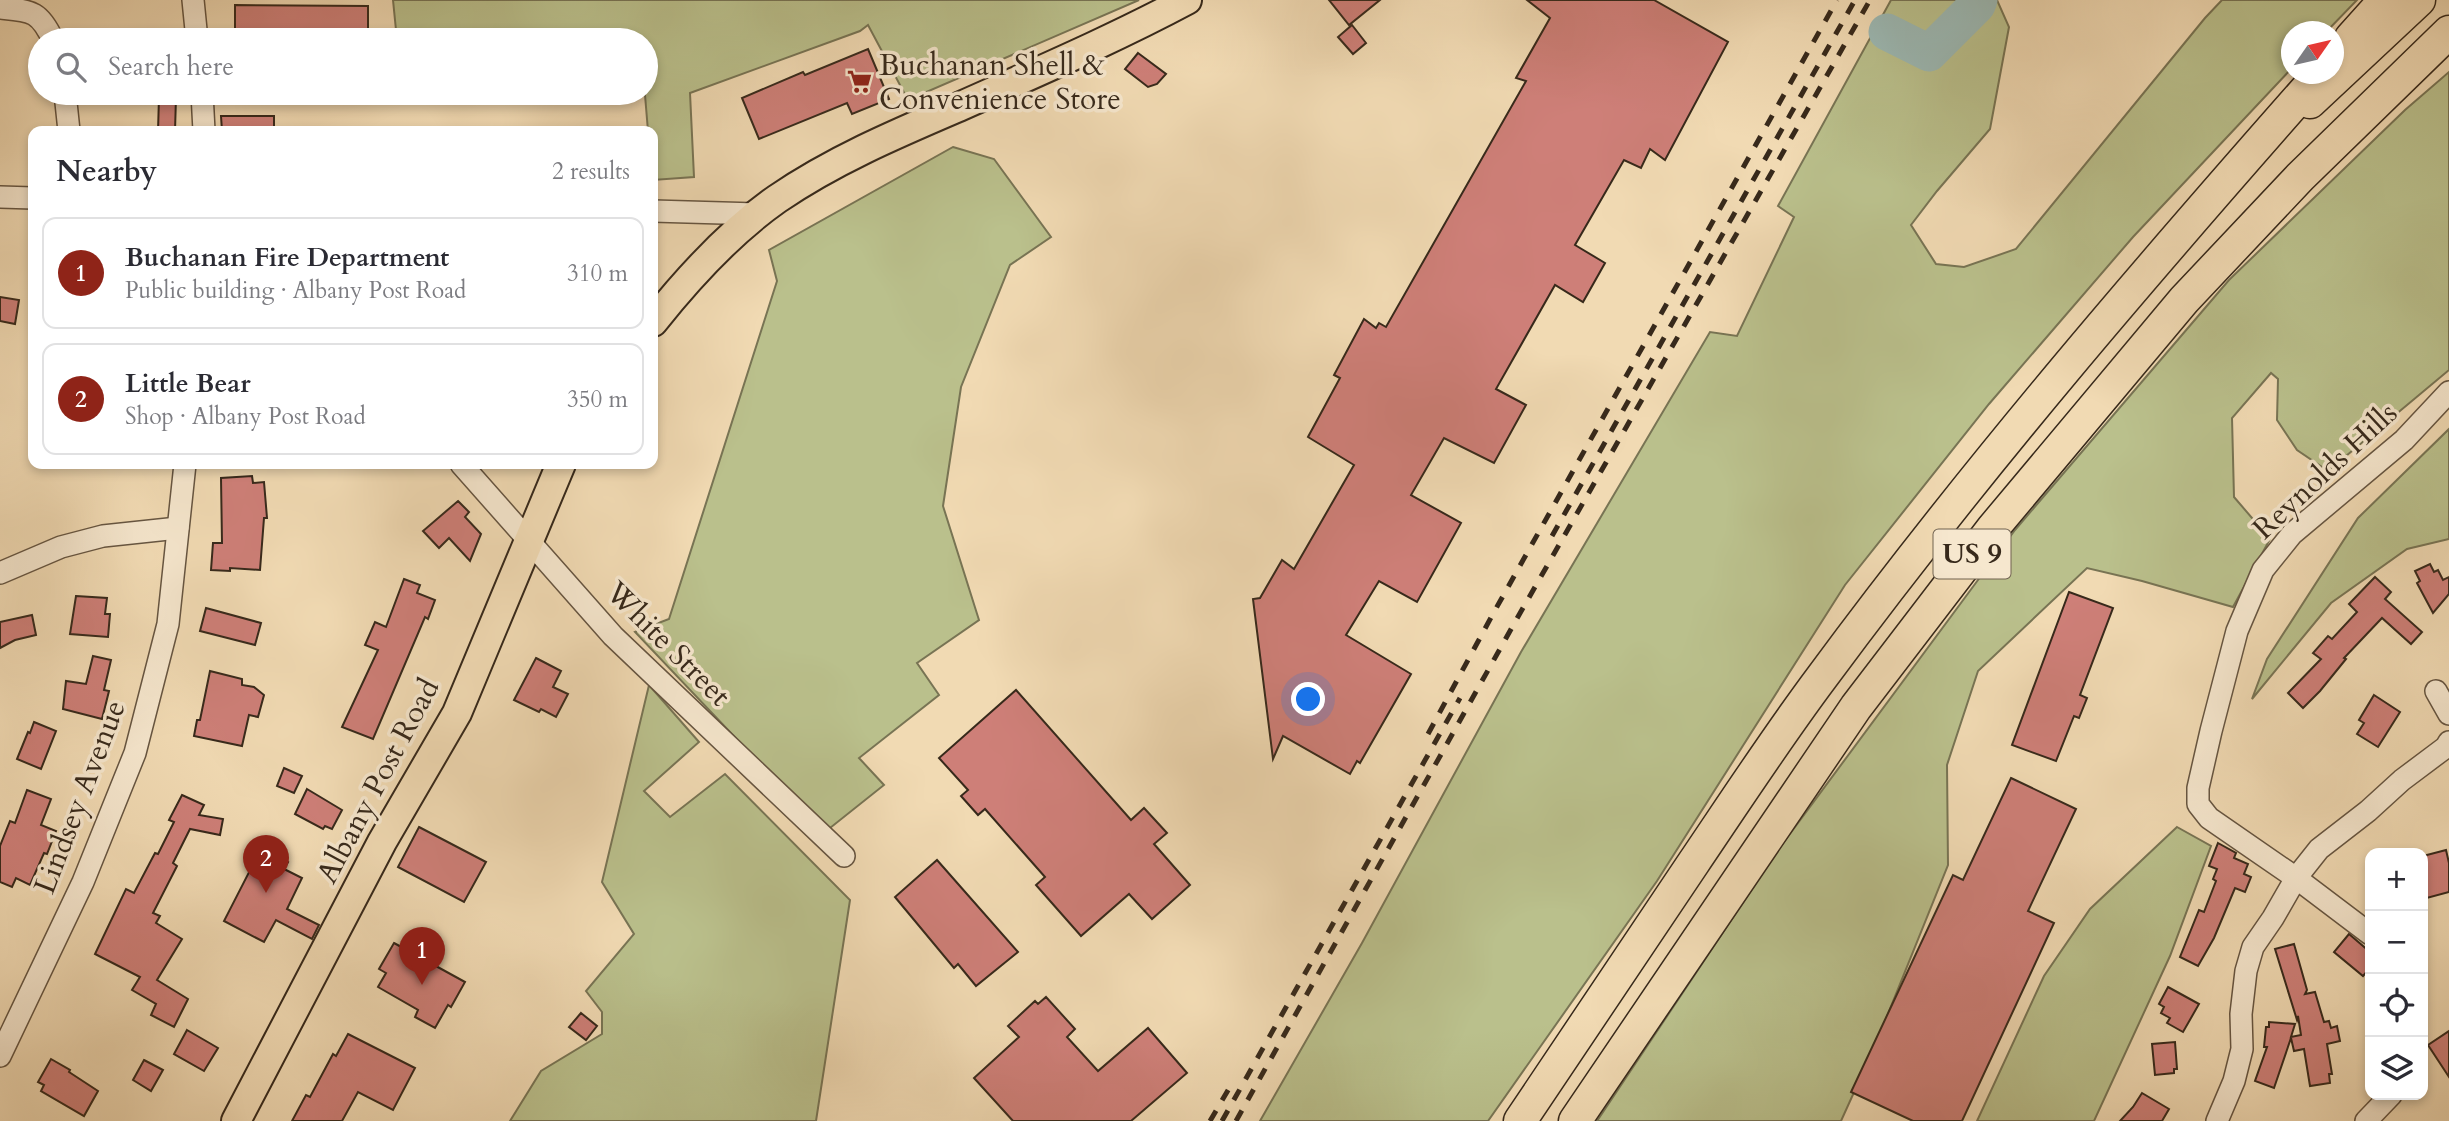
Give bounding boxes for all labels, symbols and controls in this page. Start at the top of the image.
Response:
north arrow [2281,21,2344,84]
search box [28,28,658,105]
place label: Buchanan Shell & Convenience Store [879,45,1121,120]
icon: search [52,48,90,86]
text: Search here [108,49,234,84]
supermarket icon: Buchanan Shell & Convenience Store [845,68,873,96]
text: Nearby [56,151,157,192]
text: 2 results [552,156,630,187]
text: Buchanan Fire Department [125,240,449,275]
text: 1 [75,258,87,289]
text: 310 m [567,258,628,289]
text: Public building · Albany Post Road [125,275,466,306]
text: Little Bear [125,366,251,401]
text: 2 [75,384,87,415]
text: 350 m [567,384,628,415]
street label: Reynolds Hills [2244,393,2406,549]
text: Shop · Albany Post Road [125,401,366,432]
road number: US 9 [1934,530,2010,578]
street label: White Street [596,572,740,716]
street label: Albany Post Road [307,671,449,891]
your location [1291,682,1325,716]
street label: Lindsey Avenue [24,694,136,900]
pin: 2 [243,835,289,893]
map controls [2365,848,2428,1100]
button: + [2365,848,2428,911]
button: − [2365,911,2428,974]
pin: 1 [399,927,445,985]
button: locate [2365,974,2428,1037]
button: layers [2365,1037,2428,1100]

